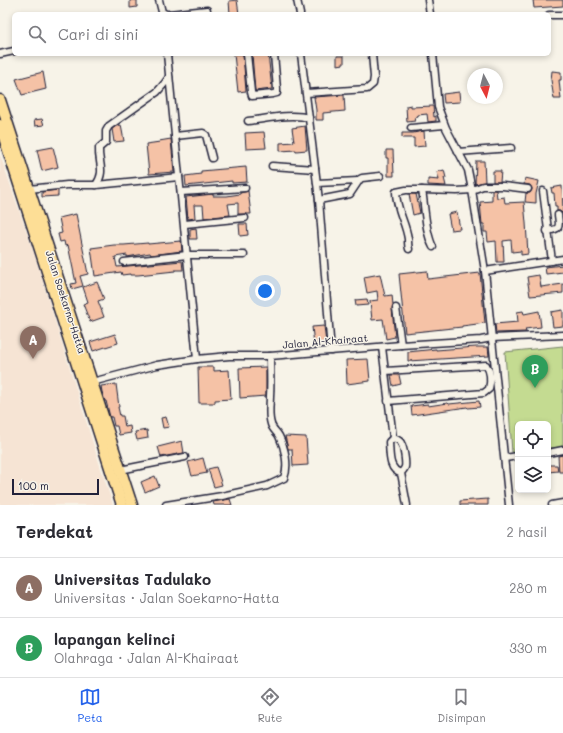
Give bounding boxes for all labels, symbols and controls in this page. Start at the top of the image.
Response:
search box [12,12,551,56]
icon: search [26,23,48,45]
text: Cari di sini [58,24,139,44]
north arrow [467,68,503,104]
street label: Jalan Soekarno-Hatta [43,249,89,355]
your location [255,281,275,301]
pin: A [20,326,46,359]
street label: Jalan Al-Khairaat [282,330,368,352]
pin: B [522,355,548,388]
map controls [515,421,551,493]
button: locate [515,421,551,457]
button: layers [515,457,551,493]
scale bar [12,477,99,496]
text: 100 m [18,478,49,493]
text: Terdekat [16,520,93,542]
text: 2 hasil [507,523,547,540]
text: Universitas Tadulako [54,569,211,589]
text: A [24,579,34,596]
text: 280 m [509,579,547,596]
text: Universitas · Jalan Soekarno-Hatta [54,589,280,606]
text: lapangan kelinci [54,629,176,649]
text: B [25,639,33,656]
text: 330 m [509,639,547,656]
text: Olahraga · Jalan Al-Khairaat [54,649,239,666]
tab: Peta [77,686,103,725]
tab: Rute [258,686,282,725]
tab: Disimpan [437,686,486,725]

